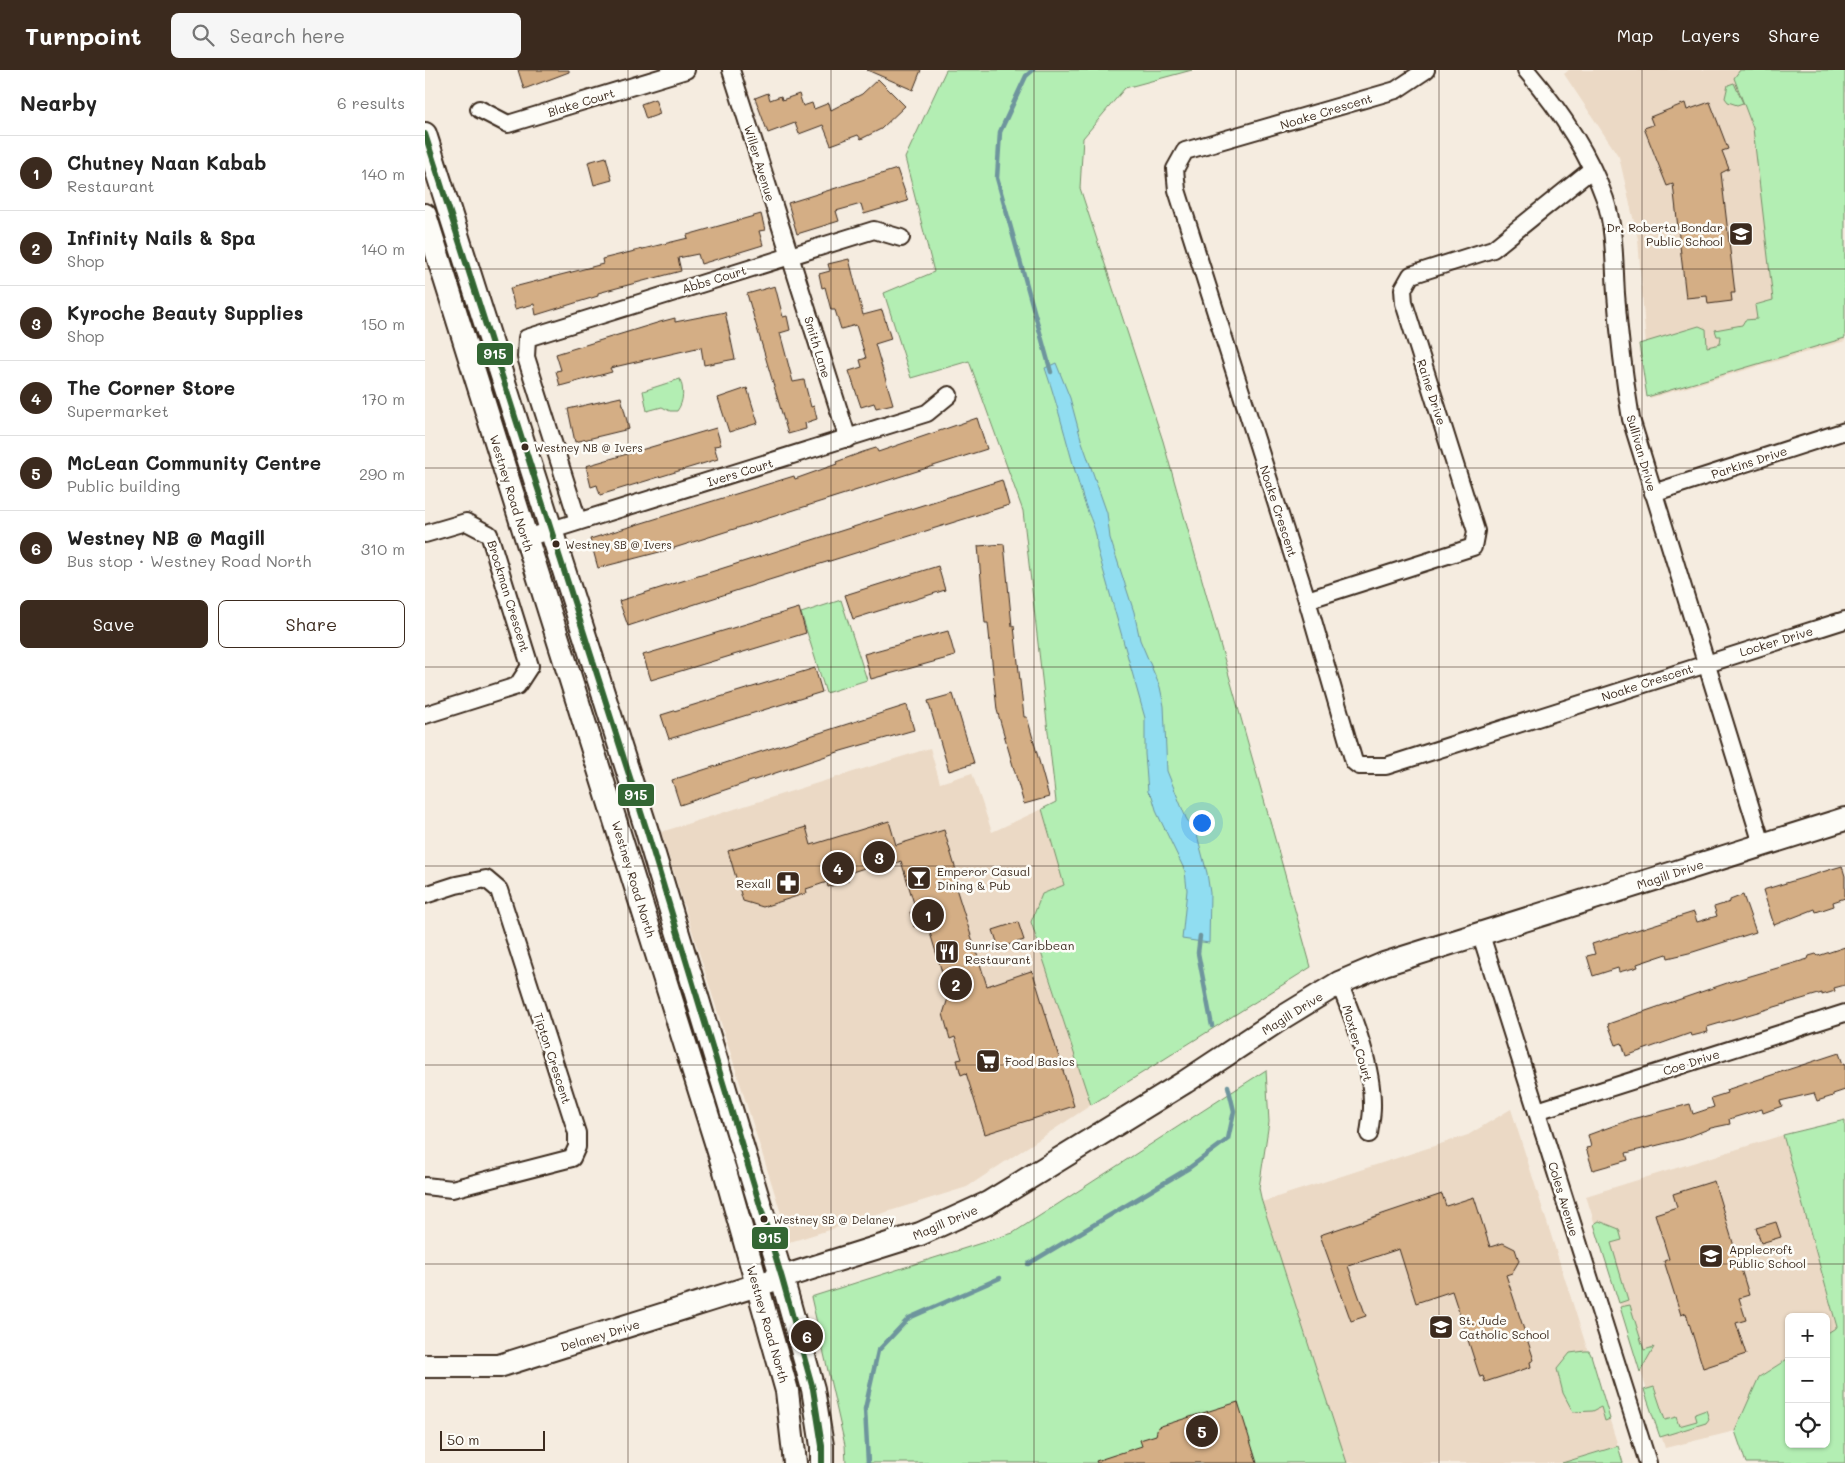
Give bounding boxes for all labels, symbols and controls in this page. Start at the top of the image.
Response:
search box [171,13,521,58]
text: Turnpoint [25,20,141,51]
icon: search [189,21,217,49]
text: Search here [229,23,345,48]
text: Map [1617,23,1653,47]
text: Layers [1681,23,1740,47]
text: Share [1768,23,1820,47]
street label: Blake Court [546,84,616,120]
text: Nearby [20,89,97,116]
street label: Noake Crescent [1278,89,1374,133]
text: 6 results [337,92,405,113]
street label: Willer Avenue [741,123,779,203]
text: Chutney Naan Kabab [67,150,266,175]
text: 1 [32,163,40,184]
text: 140 m [361,163,405,184]
text: Restaurant [67,175,155,196]
place label: Dr. Roberta Bondar Public School [1607,219,1723,249]
school or university icon: Dr. Roberta Bondar Public School [1728,221,1754,247]
text: Infinity Nails & Spa [67,225,256,250]
text: 2 [32,238,40,259]
text: 140 m [361,238,405,259]
text: Shop [67,250,104,271]
street label: Abbs Court [680,262,748,296]
text: Kyroche Beauty Supplies [67,300,303,325]
text: 3 [31,313,41,334]
text: 150 m [361,313,405,334]
street label: Smith Lane [801,314,835,380]
text: Shop [67,325,104,346]
line badge: 915 [476,342,514,366]
text: 915 [484,344,506,363]
street label: Raine Drive [1414,357,1450,427]
text: The Corner Store [67,375,235,400]
text: 4 [31,388,41,409]
text: 170 m [361,388,405,409]
text: Supermarket [67,400,169,421]
street label: Sullivan Drive [1623,413,1661,493]
street label: Westney Road North [487,433,537,553]
place label: Westney NB @ Ivers [534,440,643,455]
marker: Westney NB @ Ivers [520,442,530,452]
street label: Parkins Drive [1709,442,1789,482]
text: McLean Community Centre [67,450,321,475]
street label: Ivers Court [705,454,775,490]
text: 5 [31,463,41,484]
text: 290 m [359,463,405,484]
street label: Noake Crescent [1257,463,1301,559]
text: Public building [67,475,180,496]
text: Westney NB @ Magill [67,525,265,550]
place label: Westney SB @ Ivers [565,537,672,552]
text: 6 [31,538,41,559]
text: 310 m [361,538,405,559]
street label: Brockman Crescent [484,538,534,654]
marker: Westney SB @ Ivers [551,539,561,549]
text: Bus stop · Westney Road North [67,550,311,571]
button: Save [20,600,208,648]
button: Share [218,600,405,648]
street label: Locker Drive [1737,622,1815,660]
street label: Noake Crescent [1599,660,1695,704]
line badge: 915 [617,783,655,807]
text: 915 [625,785,647,804]
your location [1189,810,1215,836]
street label: Westney Road North [609,819,659,939]
pin: 3 [863,838,895,876]
pin: 4 [822,849,854,887]
street label: Magill Drive [1635,856,1705,892]
place label: Emperor Casual Dining & Pub [937,863,1030,893]
bar icon: Emperor Casual Dining & Pub [906,865,932,891]
pharmacy icon: Rexall [775,870,801,896]
place label: Rexall [736,875,771,891]
pin: 1 [912,896,944,934]
place label: Sunrise Caribbean Restaurant [965,937,1074,967]
restaurant icon: Sunrise Caribbean Restaurant [934,939,960,965]
pin: 2 [940,965,972,1003]
street label: Magill Drive [1258,988,1326,1038]
street label: Moxter Court [1339,1003,1377,1083]
street label: Tipton Crescent [531,1010,575,1106]
street label: Coe Drive [1661,1045,1721,1079]
supermarket icon: Food Basics [975,1048,1001,1074]
place label: Food Basics [1005,1053,1075,1069]
street label: Coles Avenue [1545,1160,1583,1238]
street label: Magill Drive [910,1201,980,1243]
place label: Westney SB @ Delaney [773,1212,895,1227]
marker: Westney SB @ Delaney [759,1214,769,1224]
line badge: 915 [751,1226,789,1250]
text: 915 [759,1228,781,1247]
place label: Applecroft Public School [1729,1241,1806,1271]
school or university icon: Applecroft Public School [1698,1243,1724,1269]
street label: Westney Road North [744,1264,792,1385]
place label: St. Jude Catholic School [1459,1312,1550,1342]
map controls [1785,1313,1830,1448]
button: + [1785,1313,1830,1358]
school or university icon: St. Jude Catholic School [1428,1314,1454,1340]
street label: Delaney Drive [558,1315,642,1355]
pin: 6 [791,1317,823,1355]
button: − [1785,1358,1830,1403]
button: locate [1785,1403,1830,1448]
pin: 5 [1186,1412,1218,1450]
scale bar [440,1428,545,1451]
text: 50 m [447,1430,479,1449]

